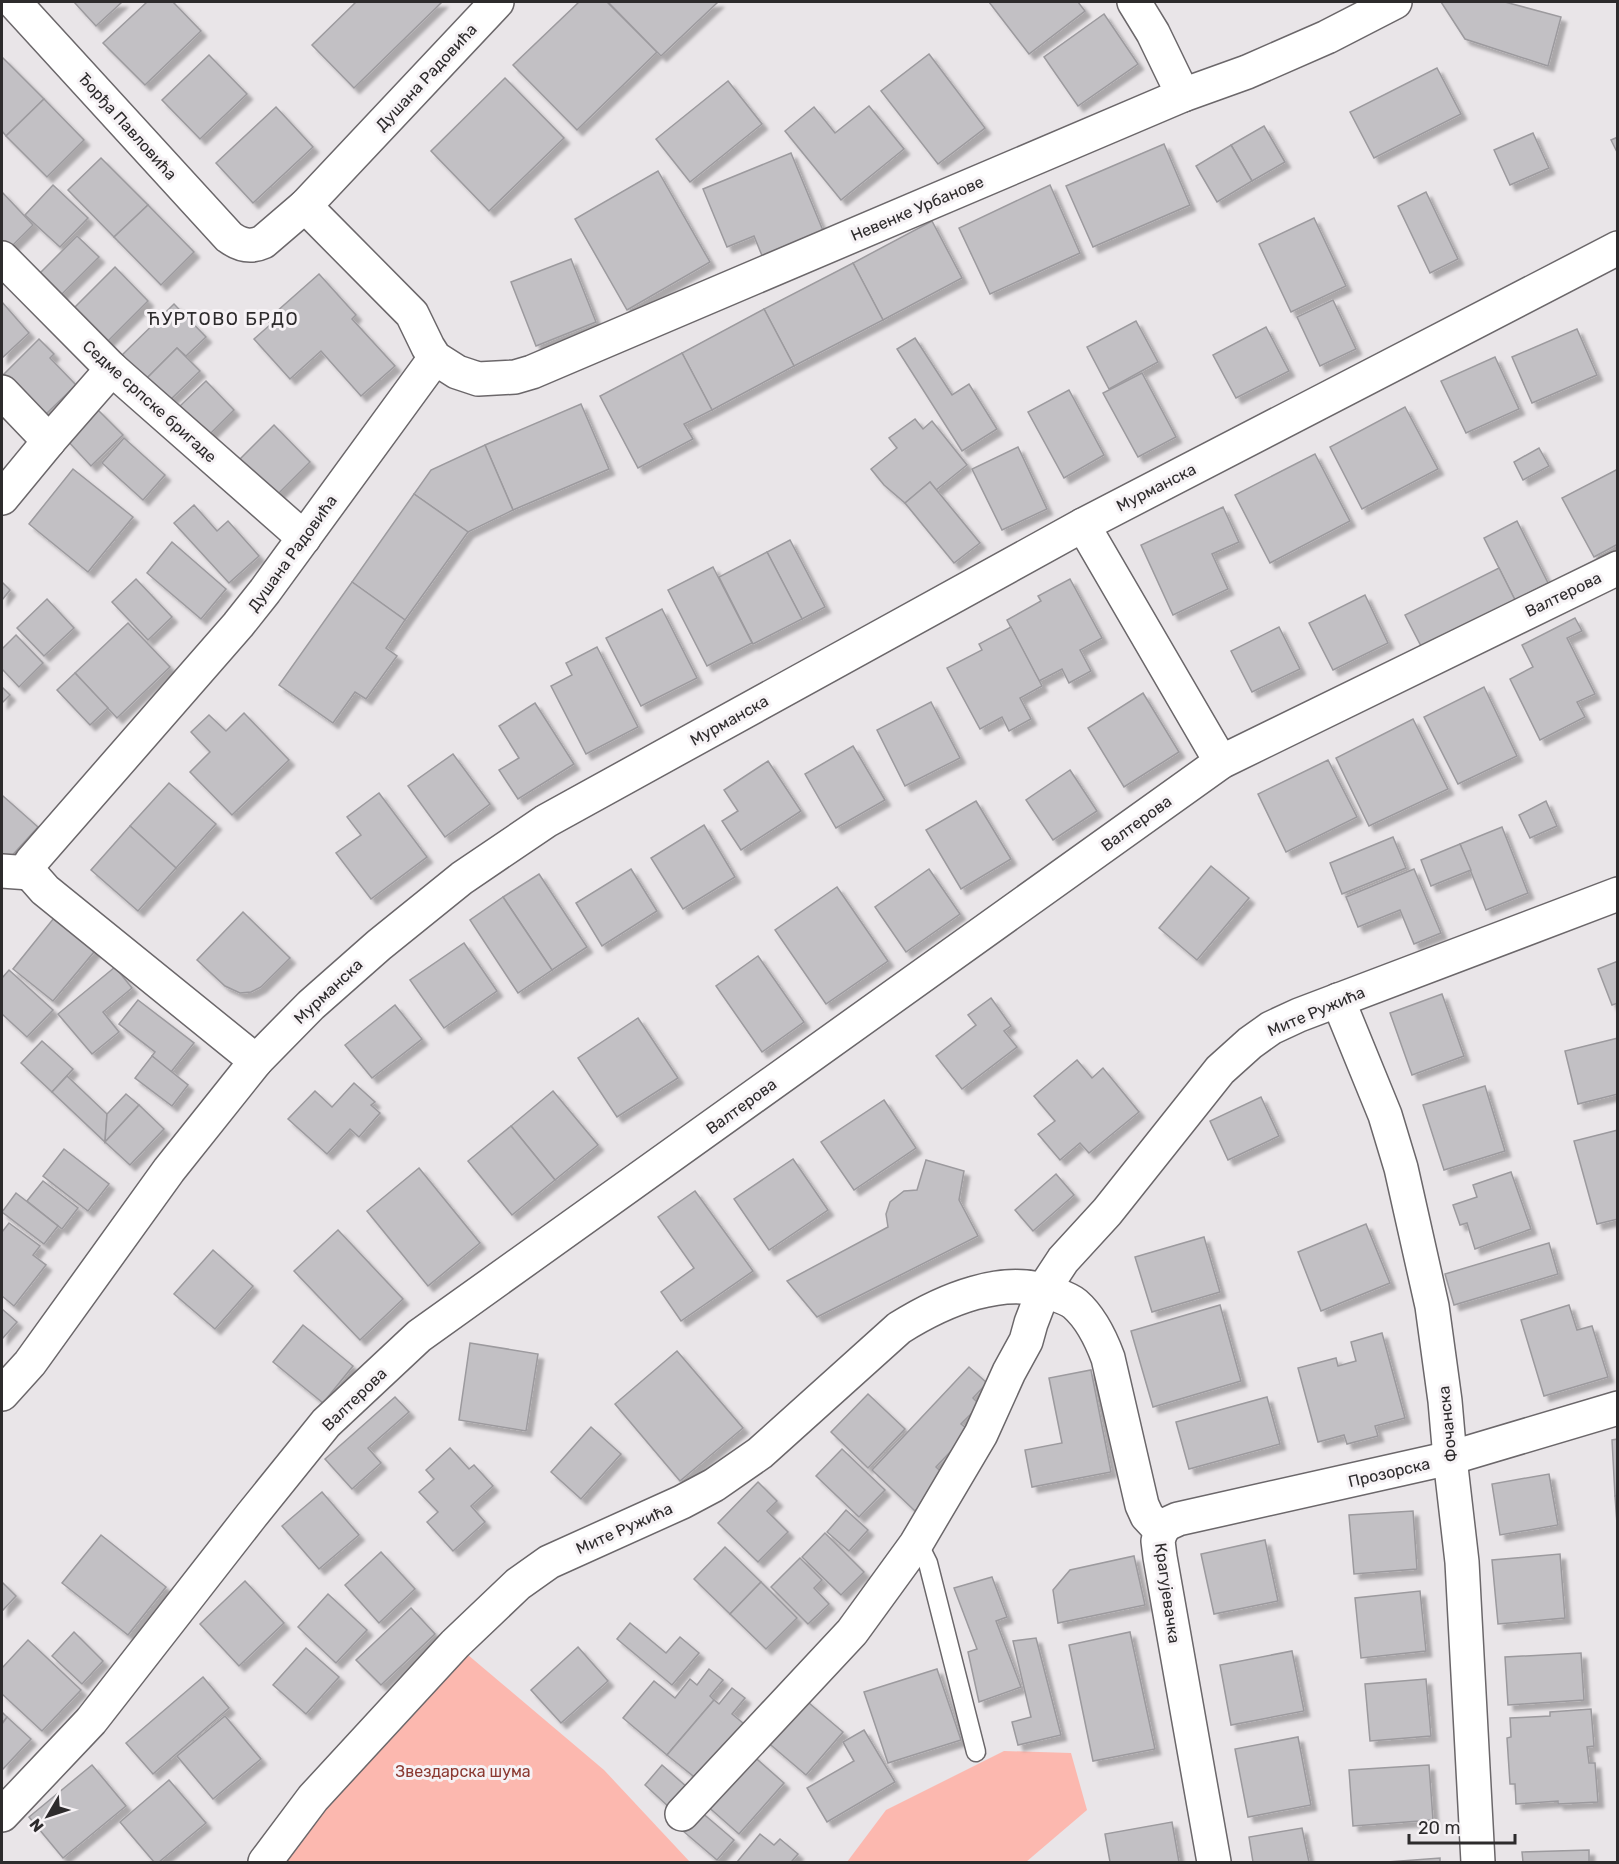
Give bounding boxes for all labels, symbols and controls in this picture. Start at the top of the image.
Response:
street label: Душана Радовића [372,20,481,135]
street label: Ђорђа Павловића [75,69,181,184]
street label: Невенке Урбанове [848,172,987,245]
district label: ЋУРТОВО БРДО [147,308,299,330]
street label: Седме српске бригаде [79,336,221,467]
street label: Мурманска [1113,459,1199,516]
street label: Душана Радовића [244,491,341,615]
street label: Валтерова [1522,568,1604,621]
street label: Мурманска [687,691,772,750]
street label: Валтерова [1097,791,1175,855]
street label: Мурманска [290,955,367,1028]
street label: Мите Ружића [1265,982,1368,1040]
street label: Валтерова [702,1074,780,1138]
street label: Валтерова [318,1364,391,1435]
street label: Фочанска [1434,1385,1461,1463]
street label: Прозорска [1346,1454,1432,1491]
street label: Мите Ружића [573,1499,675,1558]
street label: Крагујевачка [1151,1542,1184,1645]
park label: Звездарска шума [395,1762,531,1781]
north arrow [18,1786,78,1846]
scale bar [1409,1807,1516,1845]
text: N [26,1815,48,1836]
text: 20 m [1418,1817,1460,1839]

